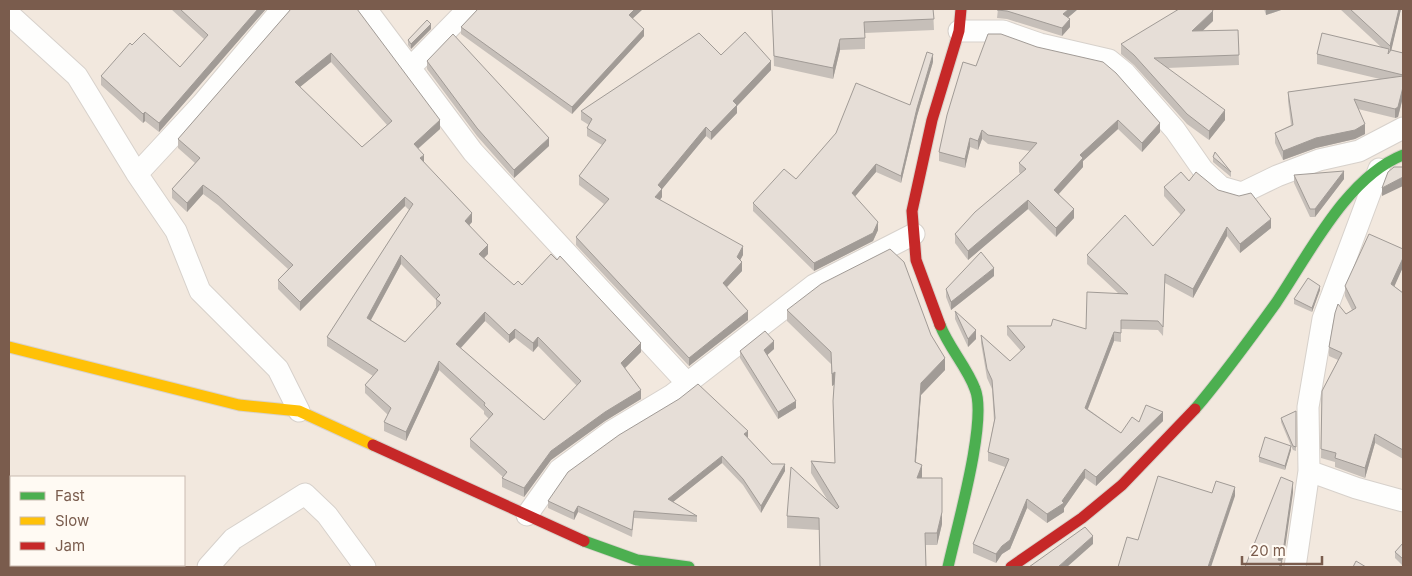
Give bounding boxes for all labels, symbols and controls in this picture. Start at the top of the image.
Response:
legend [10,476,185,566]
text: Fast [55,486,85,505]
text: Slow [55,511,89,530]
scale bar [1242,534,1322,566]
text: Jam [55,536,85,555]
text: 20 m [1250,541,1286,560]

